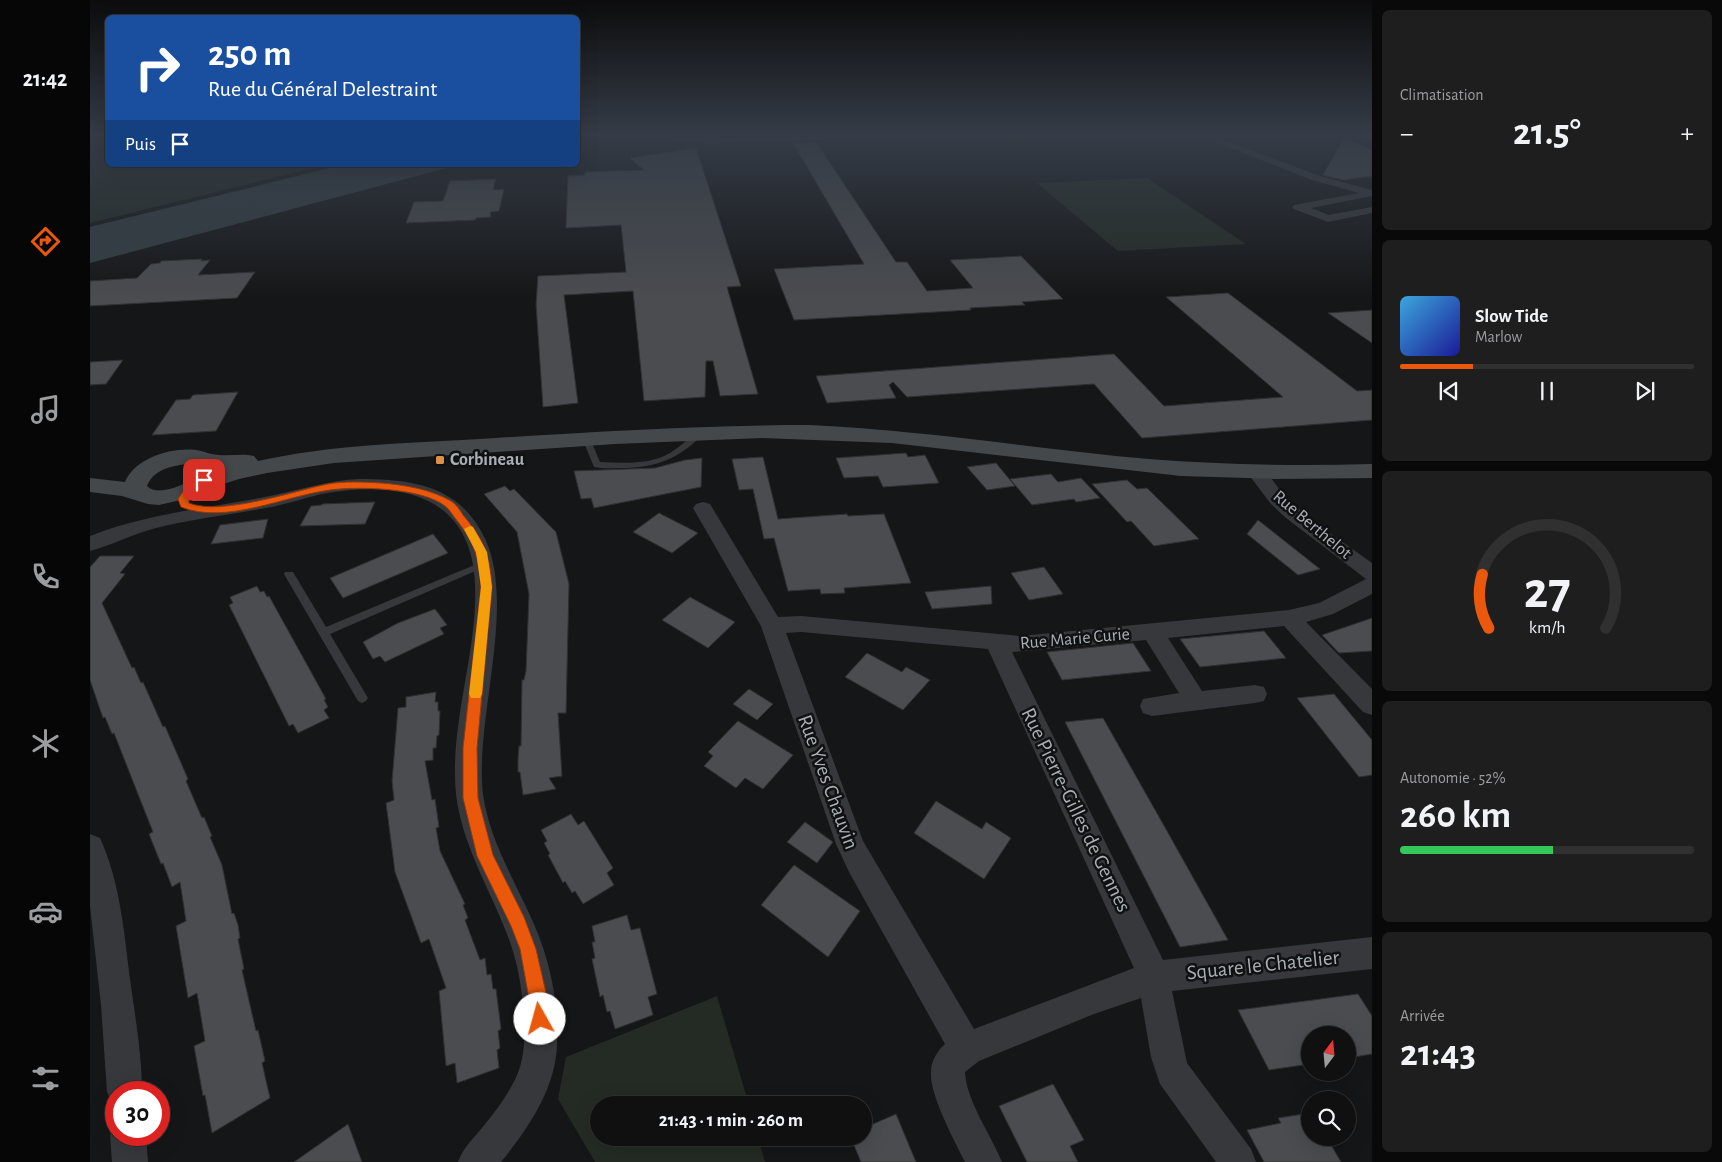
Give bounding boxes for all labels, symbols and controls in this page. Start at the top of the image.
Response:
icon: right [125,35,190,100]
text: 250 m [208,37,291,72]
text: 21:42 [23,68,67,90]
text: Rue du Général Delestraint [208,78,437,100]
text: Climatisation [1400,87,1484,103]
text: 21.5° [1513,114,1581,152]
text: − [1400,120,1413,148]
text: + [1681,120,1694,148]
icon: arrive [166,130,194,158]
text: Puis [125,135,156,154]
icon: directions [28,224,63,259]
text: Slow Tide [1475,307,1548,326]
text: Marlow [1475,329,1522,345]
icon: previous [1435,377,1463,405]
icon: pause [1533,377,1561,405]
icon: next [1631,377,1659,405]
icon: music [28,392,63,427]
place label: Corbineau [450,451,525,469]
marker: Corbineau [434,454,446,466]
pin [183,459,225,501]
icon: arrive [190,466,218,494]
street label: Rue Berthelot [1269,487,1355,563]
icon: phone [28,559,63,594]
text: 27 [1524,565,1570,617]
text: km/h [1529,619,1565,637]
street label: Rue Marie Curie [1019,625,1131,653]
street label: Rue Pierre-Gilles de Gennes [1017,705,1135,915]
street label: Rue Yves Chauvin [794,712,862,852]
icon: climate [28,726,63,761]
text: Autonomie · 52% [1400,770,1506,786]
text: 260 km [1400,797,1511,835]
icon: car [28,894,63,929]
street label: Square le Chatelier [1186,947,1340,983]
position arrow [513,992,565,1044]
text: Arrivée [1400,1008,1445,1024]
north arrow [1301,1026,1356,1081]
map controls [1301,1026,1356,1146]
text: 21:43 [1400,1035,1476,1073]
icon: filters [28,1061,63,1096]
speed limit sign: 30 [105,1081,170,1146]
button: search [1301,1091,1356,1146]
text: 21:43 · 1 min · 260 m [659,1111,803,1130]

